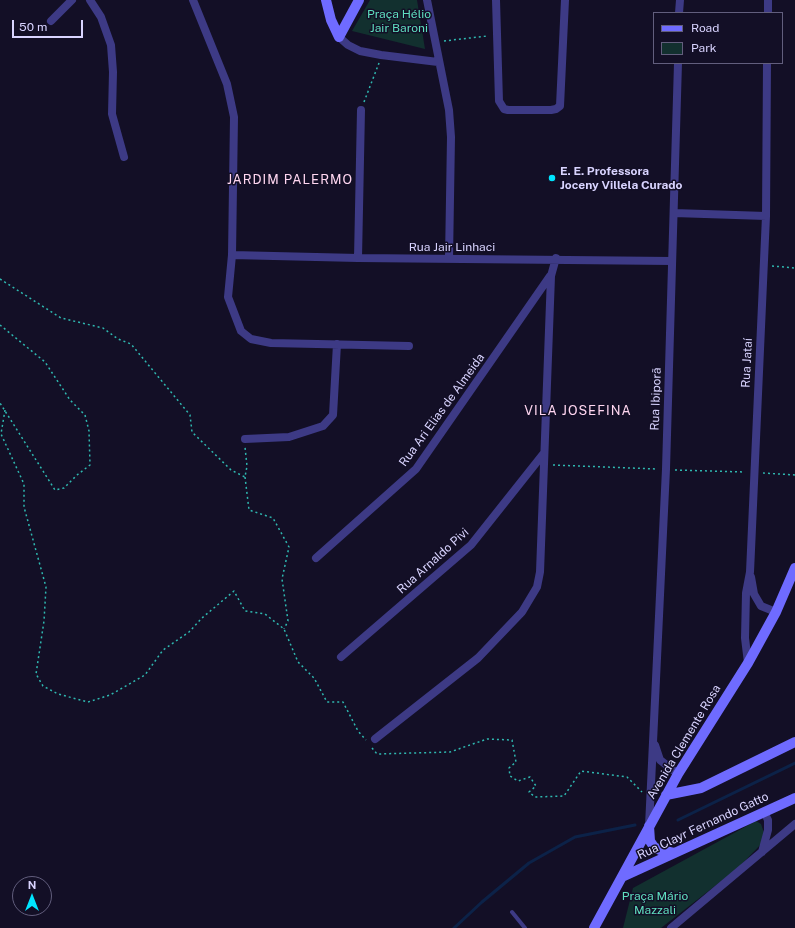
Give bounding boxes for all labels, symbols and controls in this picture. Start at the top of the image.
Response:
park label: Praça Hélio Jair Baroni [367,7,431,35]
scale bar [14,12,85,38]
legend [653,12,783,64]
text: 50 m [19,20,47,34]
text: Road [691,21,719,35]
text: Park [691,41,717,55]
place label: E. E. Professora Joceny Villela Curado [560,164,683,192]
district label: JARDIM PALERMO [227,172,353,188]
marker: E. E. Professora Joceny Villela Curado [547,173,557,183]
street label: Rua Jair Linhaci [409,240,495,254]
street label: Rua Jataí [739,338,755,388]
street label: Rua Ari Elias de Almeida [396,351,488,469]
street label: Rua Ibiporã [648,367,664,431]
district label: VILA JOSEFINA [524,403,632,419]
street label: Rua Arnaldo Pivi [394,525,472,597]
street label: Avenida Clemente Rosa [644,682,724,802]
street label: Rua Clayr Fernando Gatto [635,789,771,863]
north arrow [12,876,52,916]
text: N [28,879,36,891]
park label: Praça Mário Mazzali [622,889,688,917]

